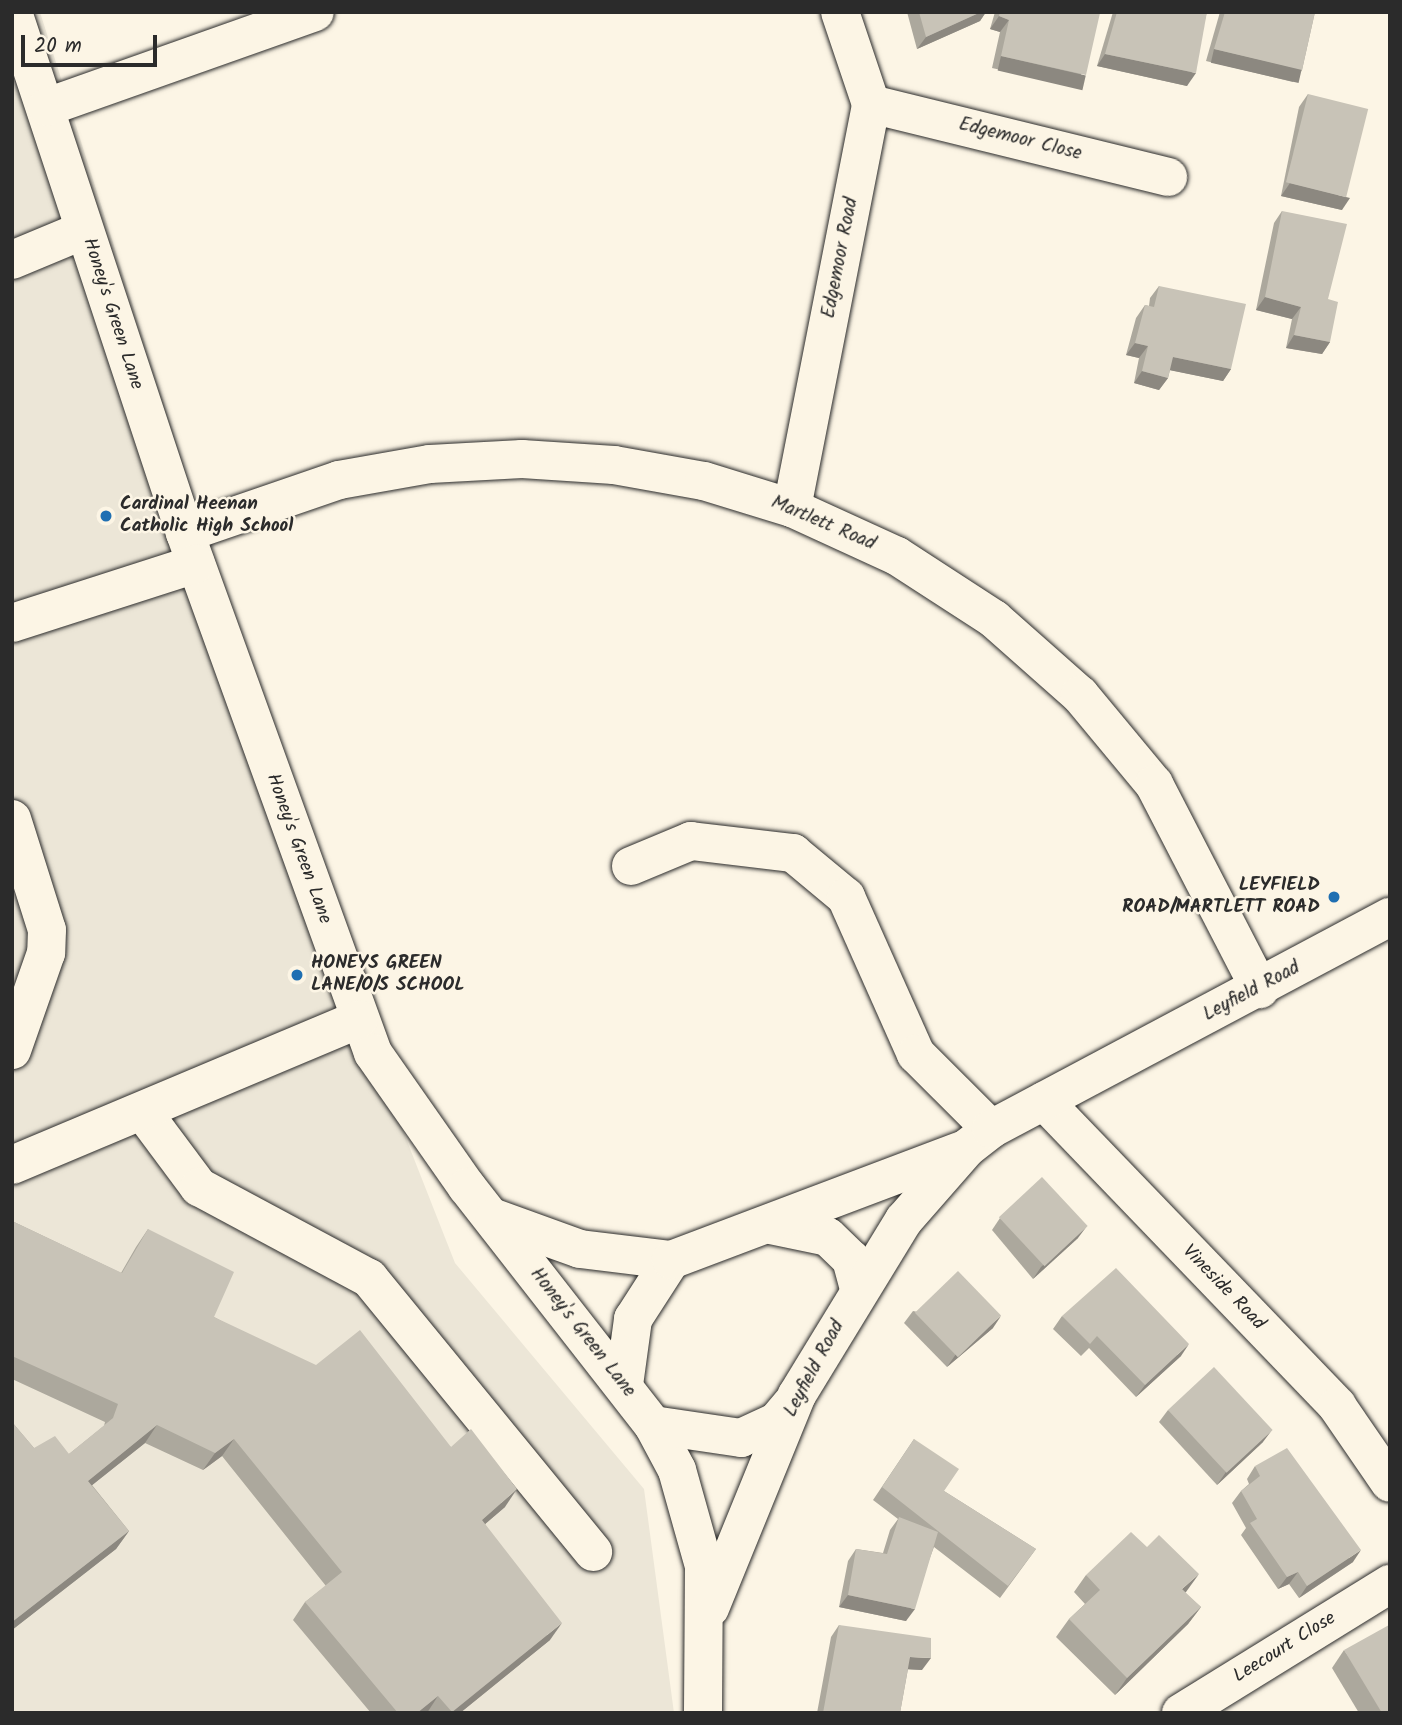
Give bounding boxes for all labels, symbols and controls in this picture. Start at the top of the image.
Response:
scale bar [24,21,161,65]
text: 20 m [34,30,82,63]
street label: Edgemoor Close [956,114,1084,166]
street label: Edgemoor Road [818,196,864,320]
street label: Honey's Green Lane [77,235,147,393]
street label: Martlett Road [767,492,879,556]
place label: Cardinal Heenan Catholic High School [120,494,293,538]
marker: Cardinal Heenan Catholic High School [98,508,114,524]
street label: Honey's Green Lane [260,771,336,927]
place label: LEYFIELD ROAD/MARTLETT ROAD [1122,875,1320,919]
marker: LEYFIELD ROAD/MARTLETT ROAD [1326,889,1342,905]
place label: HONEYS GREEN LANE/O/S SCHOOL [311,953,465,997]
street label: Leyfield Road [1200,957,1304,1027]
marker: HONEYS GREEN LANE/O/S SCHOOL [289,967,305,983]
street label: Vineside Road [1177,1241,1269,1335]
street label: Honey's Green Lane [524,1264,640,1402]
street label: Leyfield Road [780,1317,850,1421]
street label: Leecourt Close [1230,1608,1340,1688]

